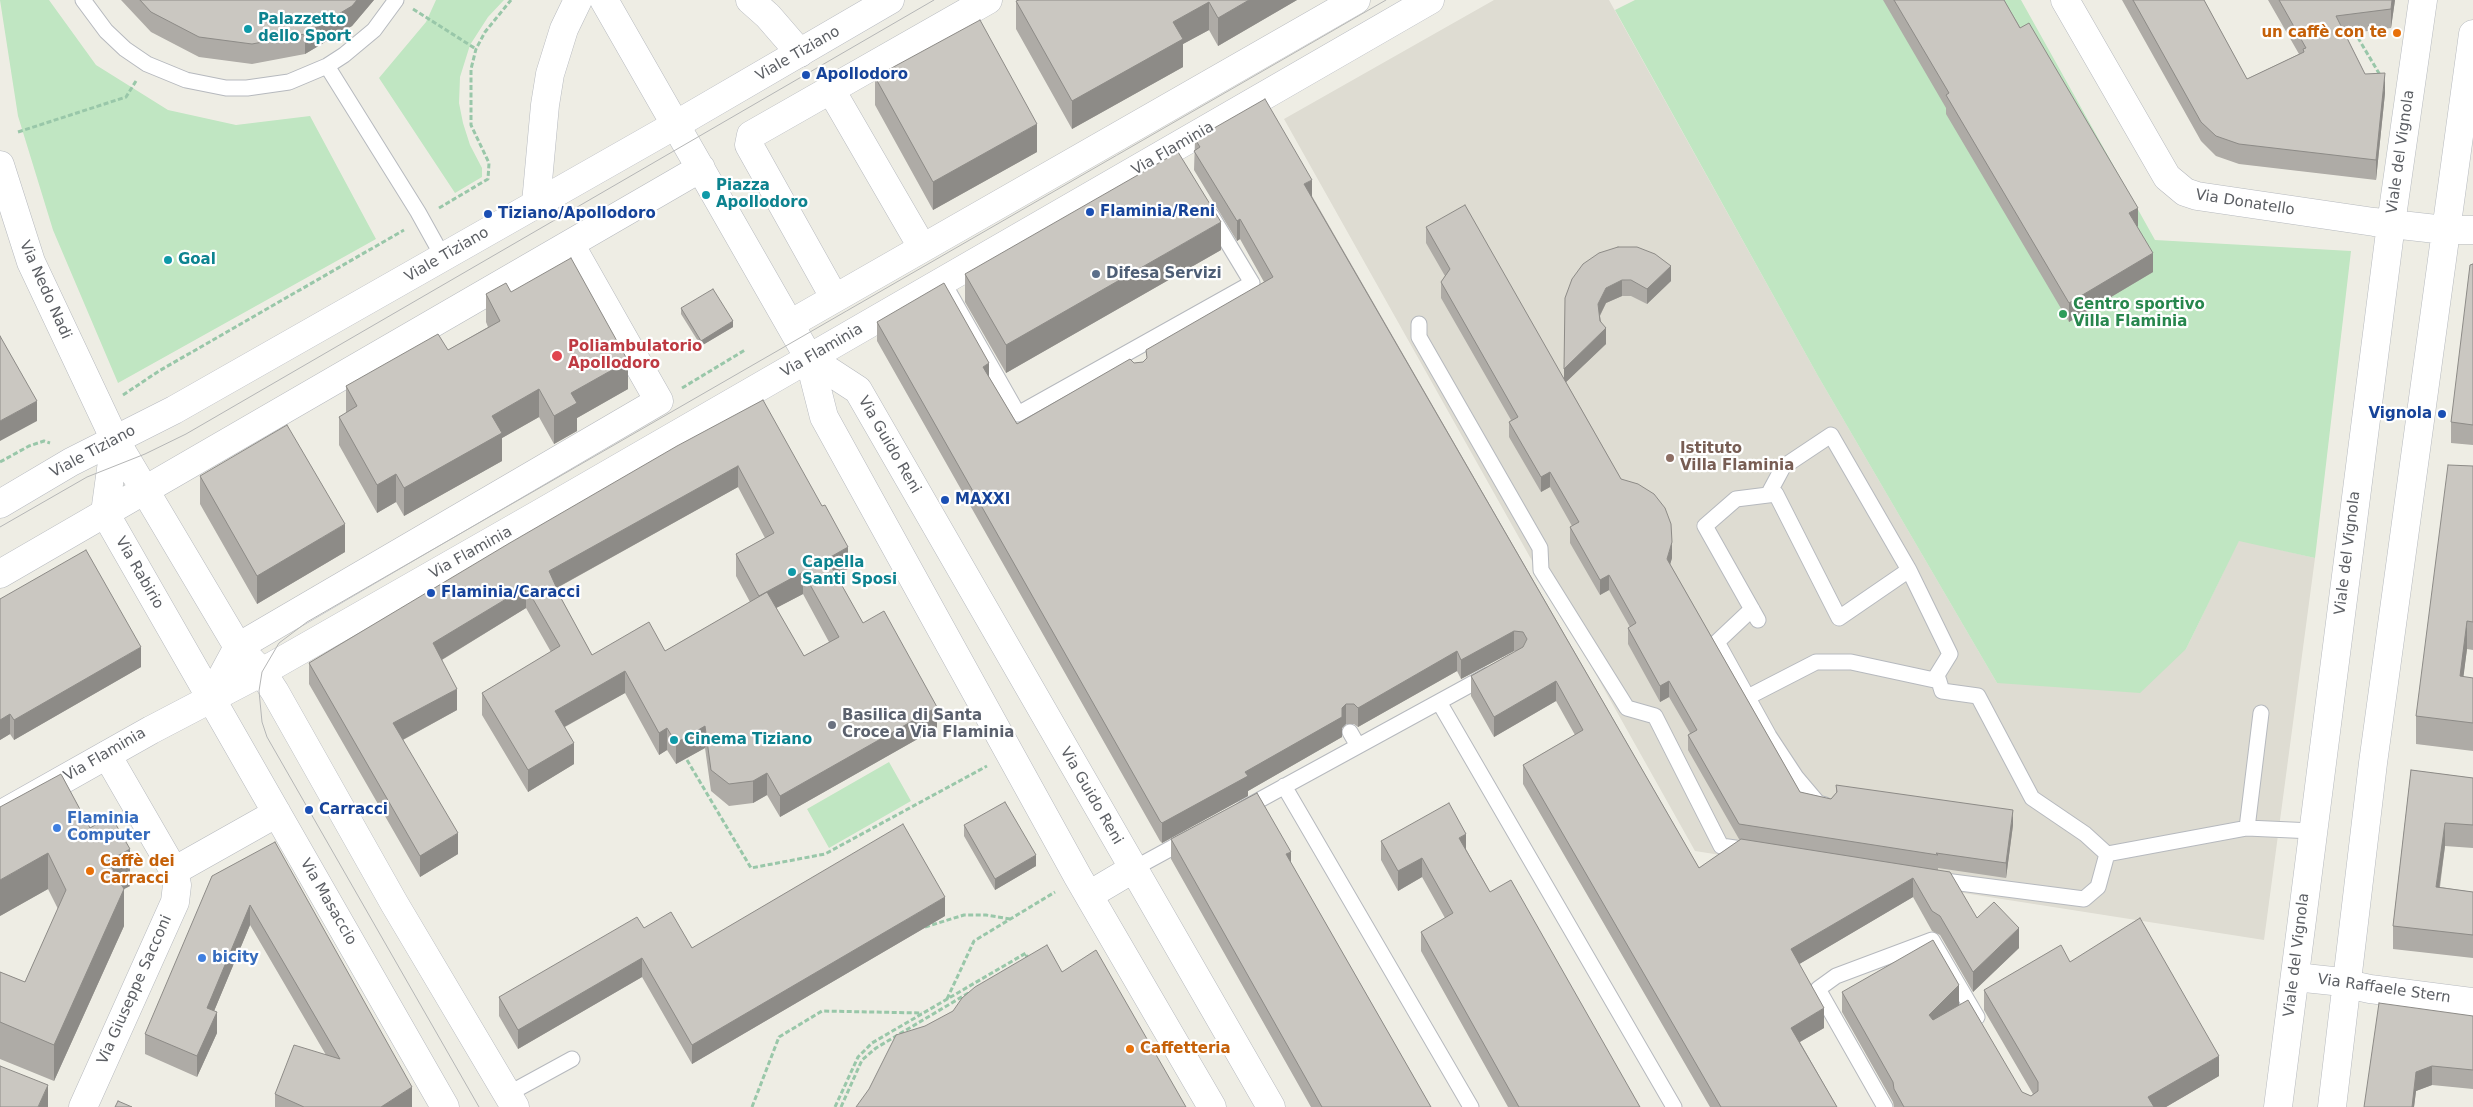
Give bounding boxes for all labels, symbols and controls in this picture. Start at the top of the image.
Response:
place label: Palazzetto dello Sport [258,11,351,46]
marker: Palazzetto dello Sport [242,23,254,35]
street label: Viale Tiziano [753,23,843,85]
place label: un caffè con te [2261,24,2387,42]
marker: un caffè con te [2391,27,2403,39]
place label: Apollodoro [816,66,908,84]
marker: Apollodoro [800,69,812,81]
street label: Viale del Vignola [2383,89,2419,215]
street label: Via Flaminia [1129,118,1217,180]
place label: Piazza Apollodoro [716,177,808,212]
street label: Via Donatello [2194,186,2296,220]
marker: Piazza Apollodoro [700,189,712,201]
place label: Flaminia/Reni [1100,203,1215,221]
place label: Tiziano/Apollodoro [498,205,656,223]
marker: Flaminia/Reni [1084,206,1096,218]
marker: Tiziano/Apollodoro [482,208,494,220]
street label: Viale Tiziano [402,224,492,286]
street label: Via Nedo Nadi [15,238,75,342]
place label: Goal [178,251,216,269]
marker: Goal [162,254,174,266]
place label: Difesa Servizi [1106,265,1222,283]
marker: Difesa Servizi [1090,268,1102,280]
place label: Centro sportivo Villa Flaminia [2073,296,2205,331]
marker: Centro sportivo Villa Flaminia [2057,308,2069,320]
street label: Via Flaminia [778,320,866,382]
place label: Poliambulatorio Apollodoro [568,338,702,373]
marker: Poliambulatorio Apollodoro [550,349,564,363]
street label: Via Guido Reni [854,393,924,497]
place label: Vignola [2369,405,2432,423]
marker: Vignola [2436,408,2448,420]
street label: Viale Tiziano [47,422,139,482]
place label: Istituto Villa Flaminia [1680,440,1794,475]
marker: Istituto Villa Flaminia [1664,452,1676,464]
street label: Viale del Vignola [2331,490,2365,616]
place label: MAXXI [955,491,1010,509]
marker: MAXXI [939,494,951,506]
street label: Via Flaminia [427,523,515,583]
street label: Via Rabirio [111,534,167,612]
place label: Capella Santi Sposi [802,554,897,589]
marker: Capella Santi Sposi [786,566,798,578]
place label: Flaminia/Caracci [441,584,580,602]
marker: Flaminia/Caracci [425,587,437,599]
place label: Basilica di Santa Croce a Via Flaminia [842,707,1014,742]
marker: Basilica di Santa Croce a Via Flaminia [826,719,838,731]
street label: Via Flaminia [61,724,149,786]
place label: Cinema Tiziano [684,731,812,749]
marker: Cinema Tiziano [668,734,680,746]
street label: Via Guido Reni [1056,744,1126,848]
place label: Carracci [319,801,388,819]
marker: Carracci [303,804,315,816]
place label: Flaminia Computer [67,810,150,845]
marker: Flaminia Computer [51,822,63,834]
place label: Caffè dei Carracci [100,853,175,888]
street label: Via Masaccio [296,855,360,949]
marker: Caffè dei Carracci [84,865,96,877]
street label: Viale del Vignola [2280,892,2314,1018]
street label: Via Giuseppe Sacconi [94,913,176,1067]
place label: bicity [212,949,259,967]
marker: bicity [196,952,208,964]
street label: Via Raffaele Stern [2316,971,2452,1007]
place label: Caffetteria [1140,1040,1231,1058]
marker: Caffetteria [1124,1043,1136,1055]

